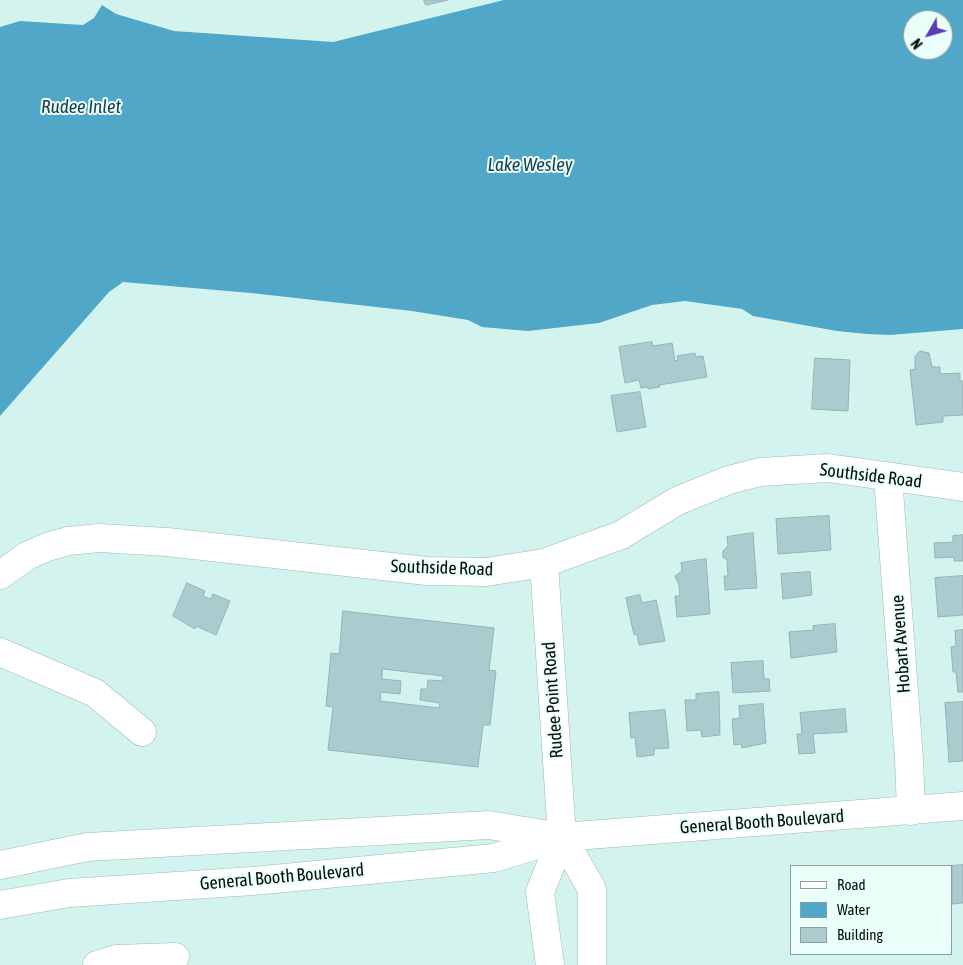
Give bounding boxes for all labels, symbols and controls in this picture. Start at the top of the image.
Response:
north arrow [903,10,953,60]
text: N [908,35,926,52]
water label: Rudee Inlet [41,96,121,118]
water label: Lake Wesley [488,154,572,176]
street label: Southside Road [819,459,923,493]
street label: Southside Road [390,555,494,581]
street label: Hobart Avenue [887,594,915,694]
street label: Rudee Point Road [538,641,568,759]
street label: General Booth Boulevard [679,805,845,839]
street label: General Booth Boulevard [199,859,365,895]
legend [790,865,953,955]
text: Road [837,876,866,893]
text: Water [837,901,870,918]
text: Building [837,926,883,943]

